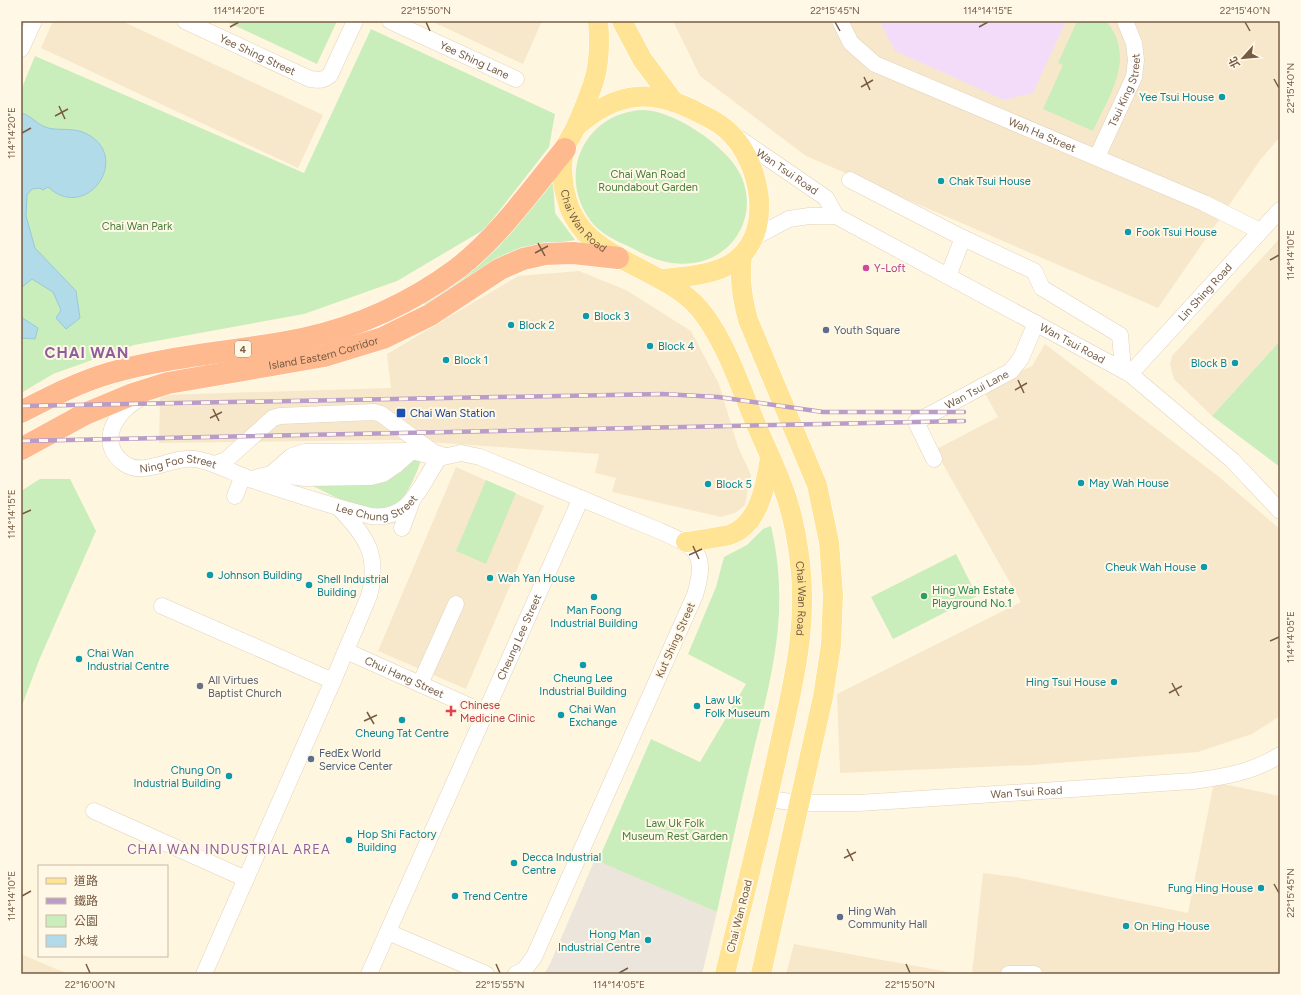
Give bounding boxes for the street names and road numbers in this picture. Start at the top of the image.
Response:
street label: Yee Shing Street [217,32,297,78]
street label: Yee Shing Lane [437,39,511,82]
street label: Tsui King Street [1106,53,1143,129]
street label: Wah Ha Street [1006,115,1078,155]
street label: Wan Tsui Road [754,146,820,198]
street label: Chai Wan Road [557,188,609,255]
street label: Lin Shing Road [1176,261,1235,324]
street label: Wan Tsui Road [1037,321,1107,366]
street label: Island Eastern Corridor [268,334,380,372]
road number: 4 [235,341,251,357]
street label: Wan Tsui Lane [943,368,1011,412]
street label: Ning Foo Street [139,453,218,475]
street label: Lee Chung Street [334,493,420,523]
street label: Chai Wan Road [793,560,808,636]
street label: Cheung Lee Street [495,592,544,682]
street label: Kut Shing Street [653,600,698,680]
street label: Chui Hang Street [363,654,446,701]
street label: Wan Tsui Road [990,784,1063,801]
street label: Chai Wan Road [724,878,755,954]

